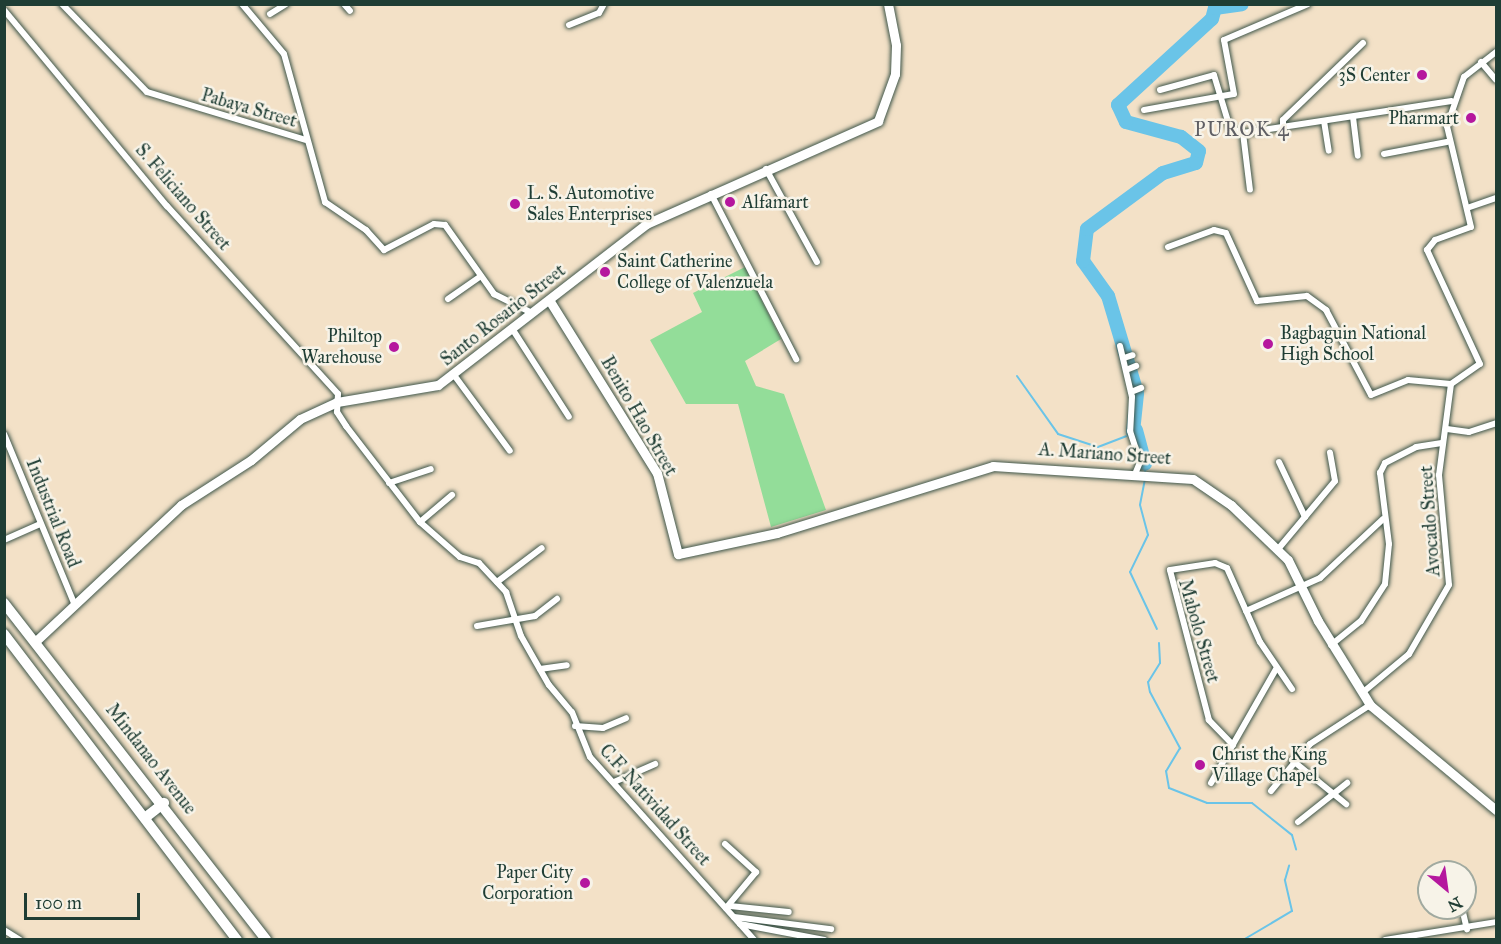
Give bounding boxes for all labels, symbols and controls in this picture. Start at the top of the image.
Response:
place label: 3S Center [1339,64,1410,86]
marker: 3S Center [1415,68,1429,82]
street label: Pabaya Street [199,84,299,132]
place label: Pharmart [1388,107,1459,129]
marker: Pharmart [1464,111,1478,125]
district label: PUROK 4 [1194,117,1290,141]
street label: S. Feliciano Street [131,139,235,255]
place label: L. S. Automotive Sales Enterprises [527,183,654,226]
place label: Alfamart [742,191,809,213]
marker: Alfamart [723,195,737,209]
marker: L. S. Automotive Sales Enterprises [508,197,522,211]
place label: Saint Catherine College of Valenzuela [617,251,773,294]
street label: Santo Rosario Street [436,260,570,370]
marker: Saint Catherine College of Valenzuela [598,265,612,279]
place label: Bagbaguin National High School [1280,323,1426,366]
place label: Philtop Warehouse [301,326,382,368]
marker: Bagbaguin National High School [1261,337,1275,351]
marker: Philtop Warehouse [387,340,401,354]
street label: Benito Hao Street [596,352,682,480]
street label: A. Mariano Street [1038,439,1172,469]
street label: Industrial Road [21,455,85,571]
street label: Avocado Street [1415,465,1445,577]
street label: Mabolo Street [1174,577,1224,685]
street label: Mindanao Avenue [101,699,201,819]
street label: C.F. Natividad Street [595,740,715,870]
place label: Christ the King Village Chapel [1212,744,1326,786]
marker: Christ the King Village Chapel [1193,758,1207,772]
north arrow [1417,860,1477,920]
place label: Paper City Corporation [482,862,573,904]
marker: Paper City Corporation [578,876,592,890]
scale bar [27,881,142,919]
text: 100 m [35,892,82,914]
text: N [1444,893,1466,916]

